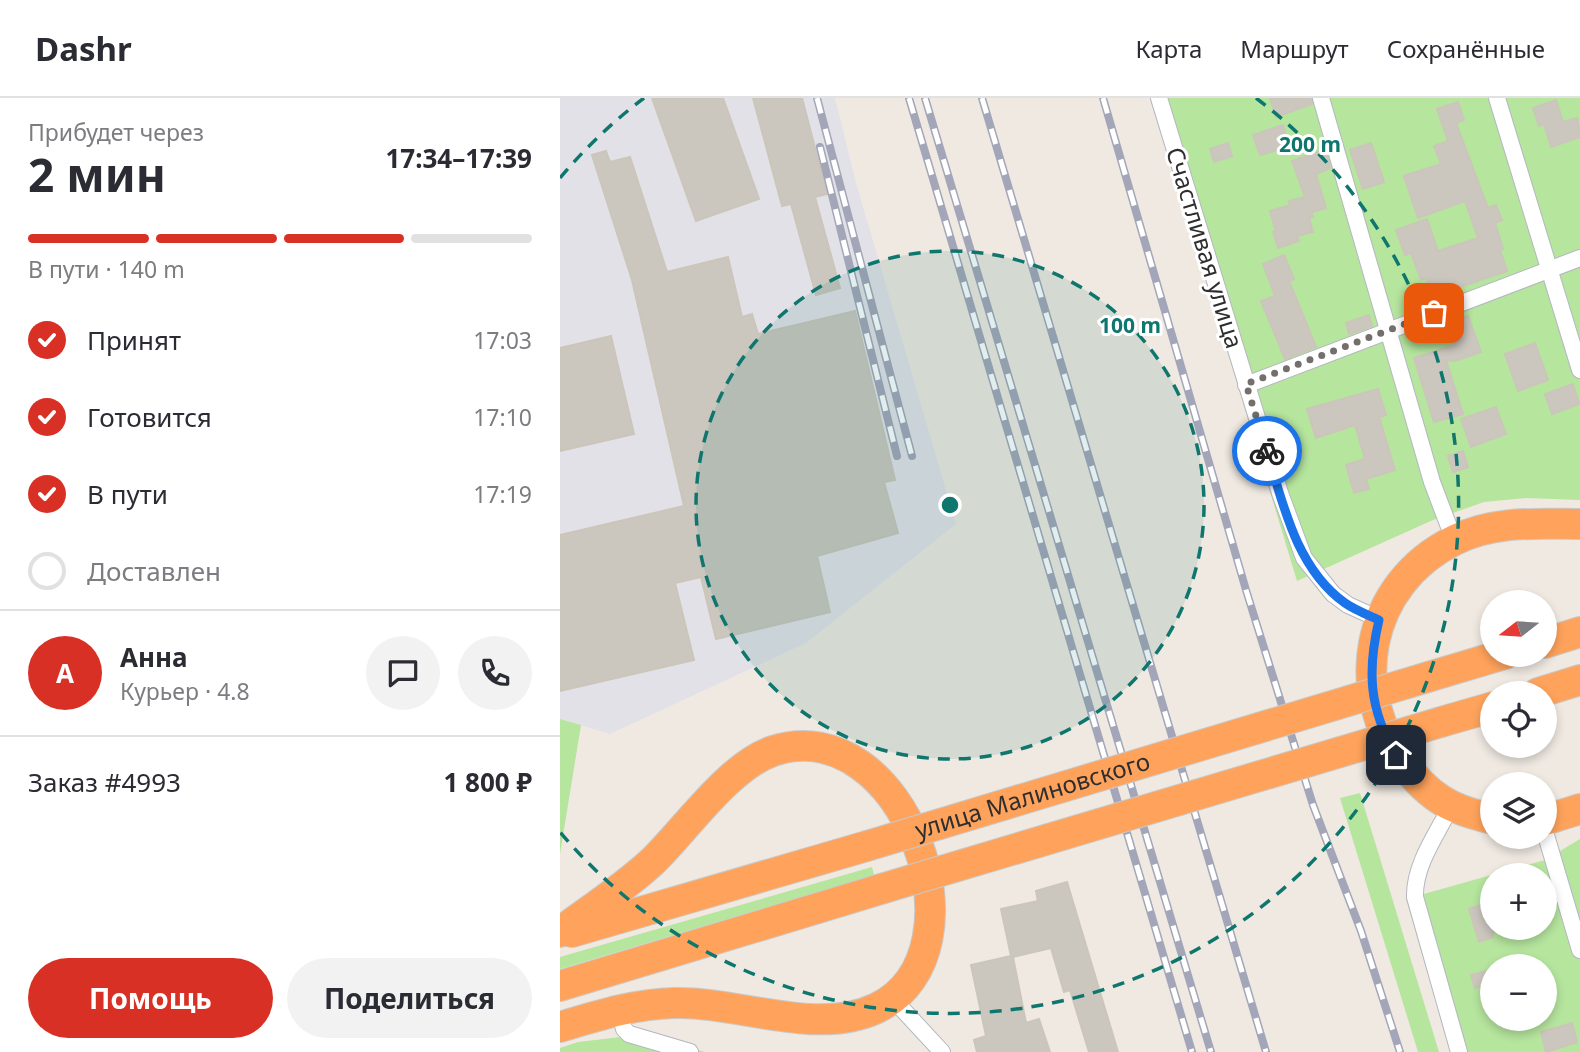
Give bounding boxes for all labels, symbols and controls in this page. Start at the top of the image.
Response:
text: Dashr [35,26,132,71]
text: Карта [1135,32,1202,65]
text: Маршрут [1240,32,1349,65]
text: Сохранённые [1387,32,1545,65]
text: Прибудет через [28,116,204,148]
text: 200 m [1279,130,1341,158]
text: 17:34–17:39 [385,140,532,176]
text: 2 мин [28,143,166,205]
street label: Счастливая улица [1159,143,1252,352]
text: В пути · 140 m [28,253,185,285]
pin [1404,283,1464,343]
icon: bag [1415,294,1453,332]
text: 100 m [1099,311,1161,339]
icon: check [28,321,66,359]
text: Принят [87,322,181,358]
text: 17:03 [473,324,532,356]
icon: check [28,398,66,436]
text: Готовится [87,399,212,435]
text: 17:10 [473,401,532,433]
courier [1232,416,1302,486]
icon: bike [1248,432,1286,470]
icon: check [28,475,66,513]
text: В пути [87,476,168,512]
text: 17:19 [473,478,532,510]
centre of rings [938,493,962,517]
text: Доставлен [87,553,221,589]
north arrow [1480,590,1558,667]
map controls [1480,590,1557,1031]
button: chat [366,636,440,710]
button: phone [458,636,532,710]
text: Анна [120,639,188,675]
text: А [56,655,74,691]
text: Курьер · 4.8 [120,675,250,707]
button: locate [1480,681,1557,758]
pin [1366,725,1426,785]
icon: home [1377,736,1415,774]
street label: улица Малиновского [911,744,1154,846]
text: Заказ #4993 [28,764,181,800]
text: 1 800 ₽ [443,764,532,800]
button: layers [1480,772,1557,849]
button: + [1480,863,1557,940]
button: − [1480,954,1557,1031]
button: Помощь [28,958,273,1038]
button: Поделиться [287,958,532,1038]

